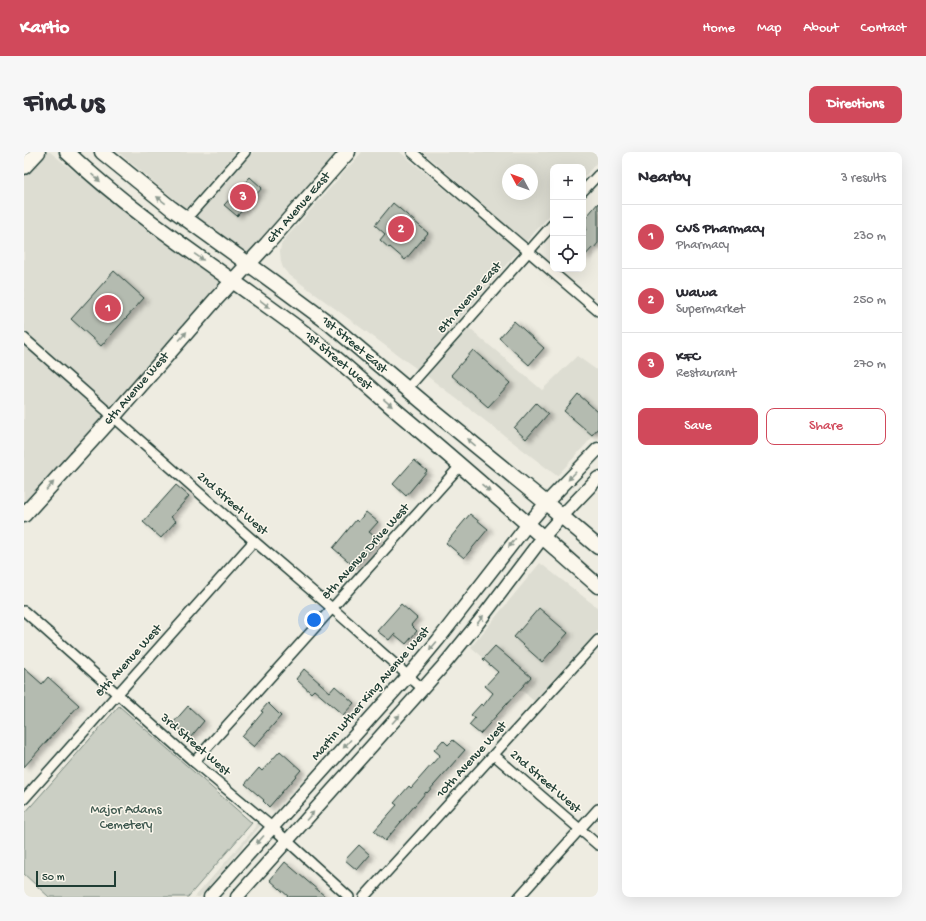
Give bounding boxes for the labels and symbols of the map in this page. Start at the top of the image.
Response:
north arrow [502,164,538,200]
street label: 6th Avenue East [264,168,335,247]
one-way arrow [91,173,101,182]
pin: 3 [230,182,256,212]
one-way arrow [156,196,167,204]
pin: 2 [388,214,414,244]
one-way arrow [194,252,204,260]
street label: 8th Avenue East [435,258,506,337]
pin: 1 [95,293,121,323]
one-way arrow [260,299,270,307]
street label: 1st Street East [317,312,391,378]
street label: 1st Street West [300,328,376,395]
one-way arrow [179,331,188,342]
street label: 6th Avenue West [101,348,174,429]
one-way arrow [383,398,392,407]
one-way arrow [466,437,477,446]
street label: 2nd Street West [194,469,272,540]
one-way arrow [567,471,577,481]
one-way arrow [45,481,55,491]
one-way arrow [481,483,492,492]
street label: 8th Avenue Drive West [319,500,414,603]
one-way arrow [508,538,516,549]
your location [304,610,324,630]
one-way arrow [476,614,484,625]
street label: 8th Avenue West [92,620,167,700]
street label: Martin Luther King Avenue West [309,623,434,764]
one-way arrow [428,641,437,652]
street label: 3rd Street West [156,710,234,781]
one-way arrow [392,714,401,724]
street label: 10th Avenue West [433,717,512,802]
one-way arrow [342,738,351,749]
street label: 2nd Street West [507,747,585,818]
park label: Major Adams Cemetery [91,803,163,833]
one-way arrow [305,810,314,821]
one-way arrow [256,836,265,845]
scale bar [36,869,116,888]

